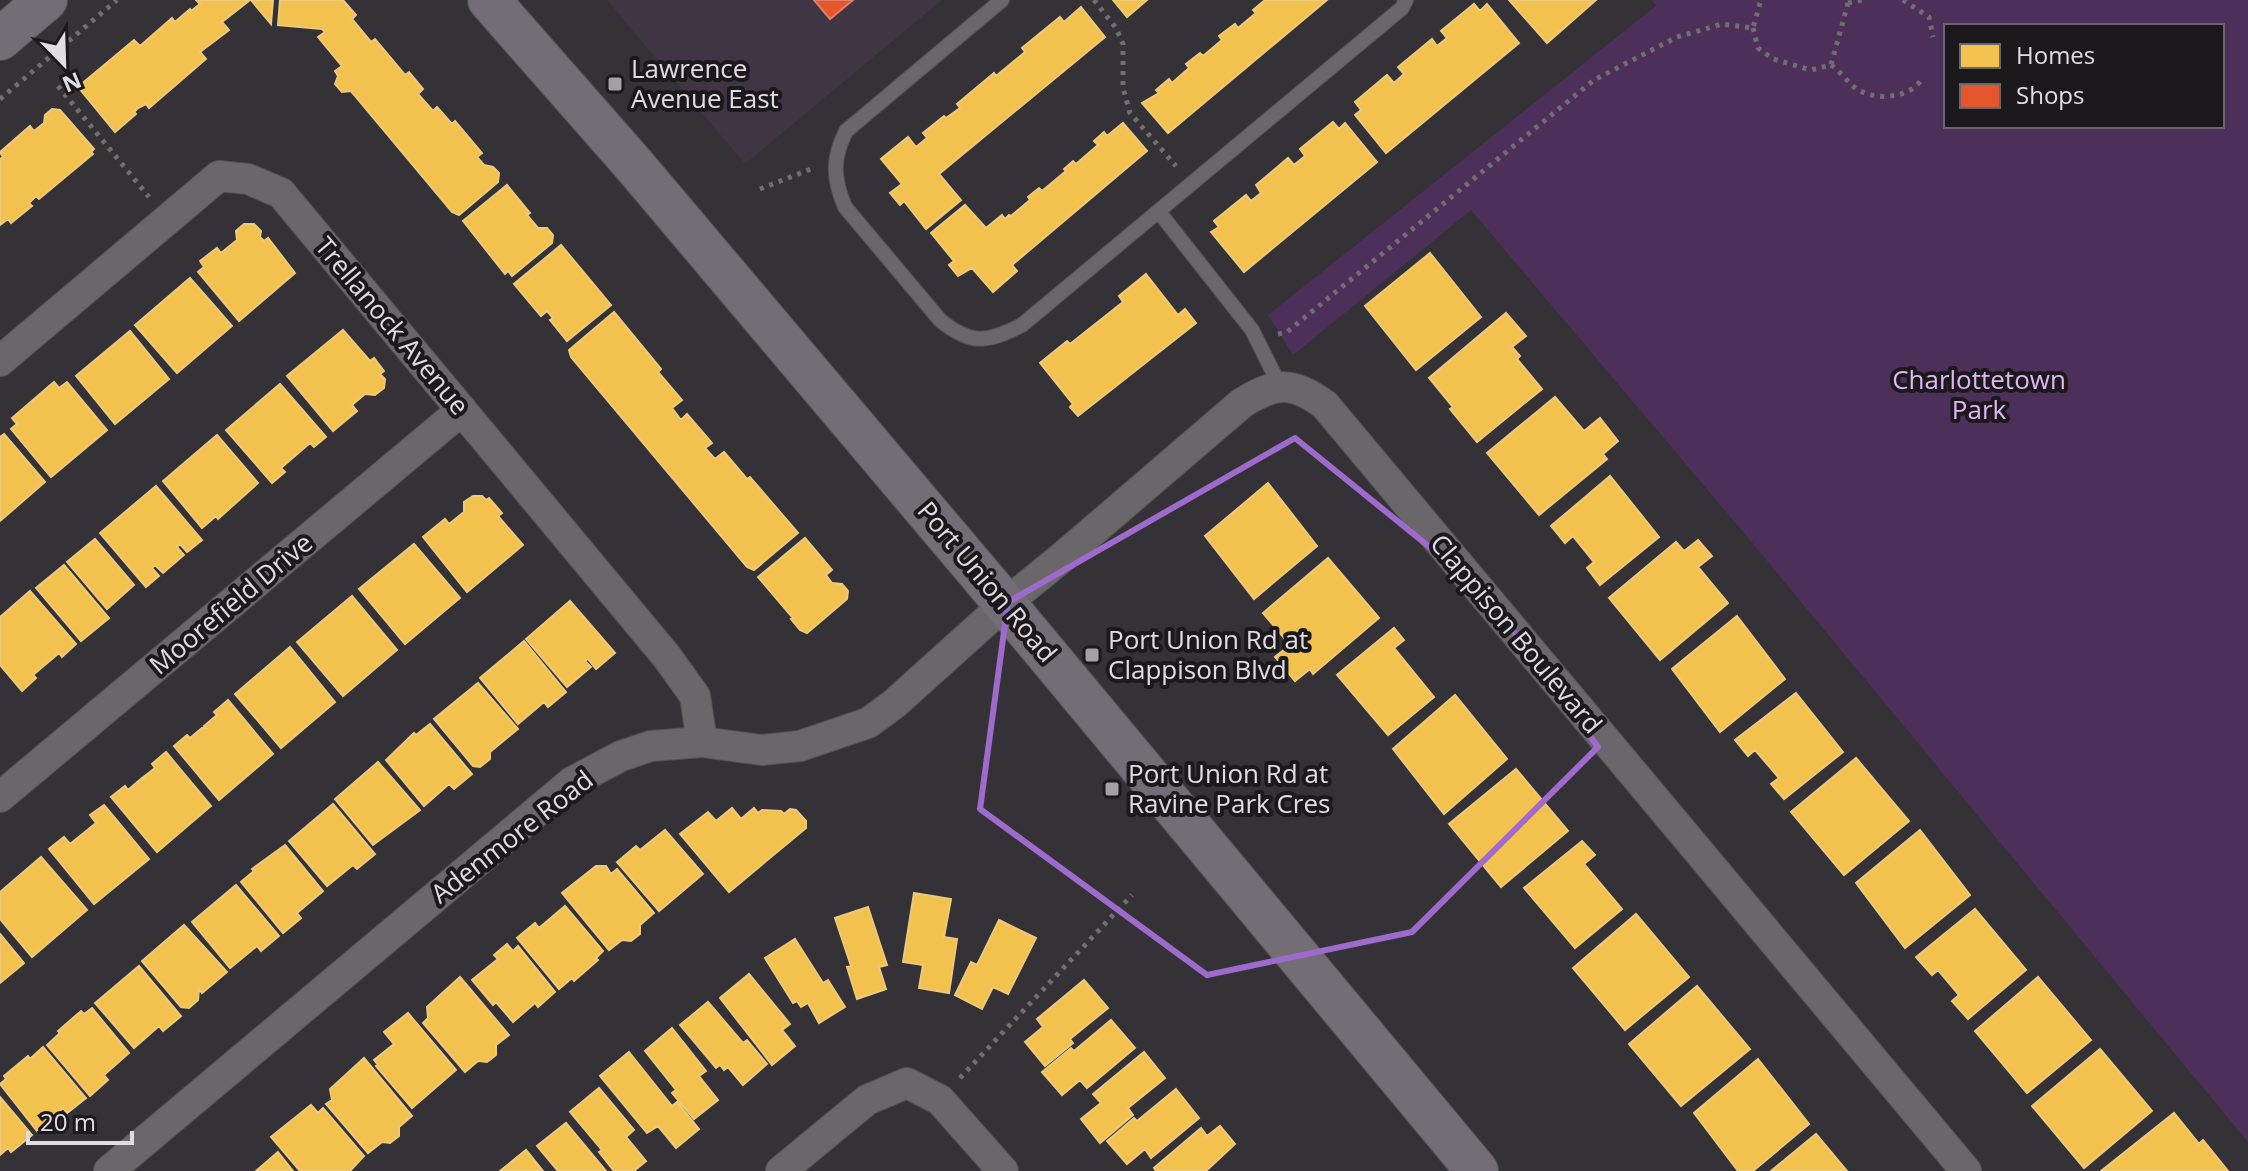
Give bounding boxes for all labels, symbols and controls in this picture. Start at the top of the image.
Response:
north arrow [24,24,104,104]
legend [1944,24,2224,128]
text: Homes [2016,38,2095,71]
place label: Lawrence Avenue East [631,50,779,116]
text: N [58,66,86,101]
marker: Lawrence Avenue East [606,75,624,93]
text: Shops [2016,78,2084,111]
street label: Trellanock Avenue [308,229,478,422]
park label: Charlottetown Park [1892,361,2066,427]
street label: Port Union Road [910,493,1066,669]
street label: Moorefield Drive [141,524,320,682]
street label: Clappison Boulevard [1423,526,1611,741]
place label: Port Union Rd at Clappison Blvd [1108,621,1308,687]
marker: Port Union Rd at Clappison Blvd [1083,646,1101,664]
place label: Port Union Rd at Ravine Park Cres [1128,755,1330,821]
street label: Adenmore Road [423,762,600,911]
marker: Port Union Rd at Ravine Park Cres [1103,780,1121,798]
scale bar [28,1095,132,1145]
text: 20 m [40,1105,96,1138]

